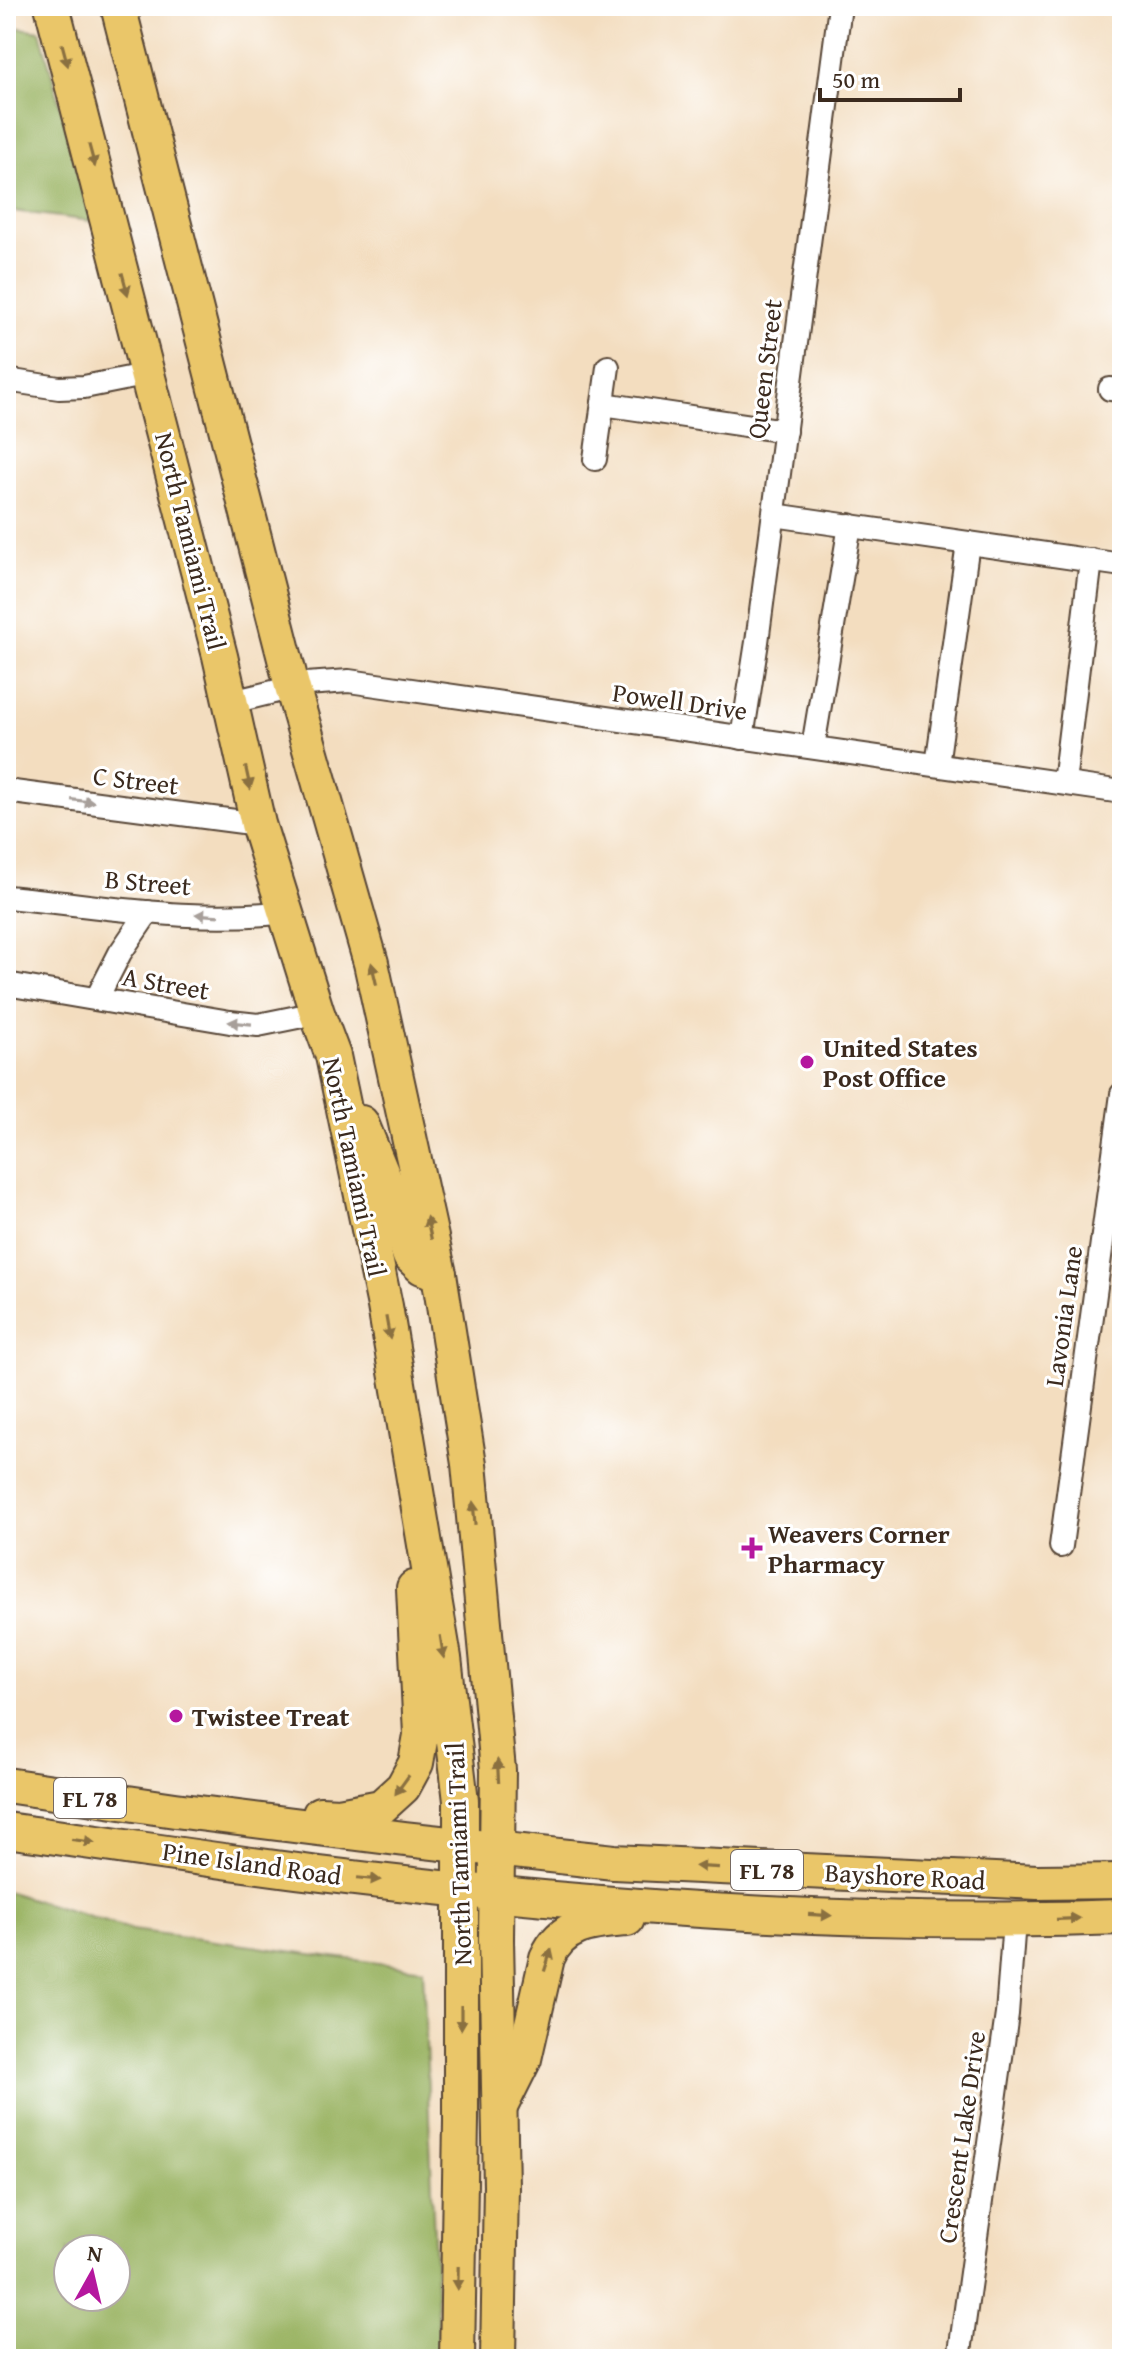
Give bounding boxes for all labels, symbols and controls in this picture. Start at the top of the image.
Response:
one-way arrow [60,42,72,67]
scale bar [820,52,960,102]
text: 50 m [832,62,880,97]
one-way arrow [86,143,98,168]
one-way arrow [120,271,132,296]
street label: Queen Street [736,297,792,441]
street label: North Tamiami Trail [145,428,237,654]
street label: Powell Drive [610,672,750,730]
street label: C Street [91,755,181,805]
one-way arrow [242,766,255,791]
one-way arrow [71,795,96,808]
street label: B Street [103,859,193,905]
one-way arrow [194,909,219,922]
street label: A Street [120,956,212,1010]
one-way arrow [367,962,380,987]
one-way arrow [227,1016,252,1029]
place label: United States Post Office [823,1028,978,1097]
marker: United States Post Office [798,1053,816,1071]
street label: North Tamiami Trail [313,1054,397,1280]
one-way arrow [422,1216,435,1241]
street label: Lavonia Lane [1034,1243,1092,1389]
one-way arrow [383,1316,395,1341]
one-way arrow [467,1500,480,1525]
place label: Weavers Corner Pharmacy [768,1514,950,1583]
marker: Weavers Corner Pharmacy [743,1539,761,1557]
one-way arrow [437,1635,449,1660]
place label: Twistee Treat [192,1697,349,1736]
marker: Twistee Treat [167,1707,185,1725]
street label: North Tamiami Trail [435,1742,481,1966]
one-way arrow [491,1758,504,1783]
one-way arrow [394,1774,410,1796]
road number: FL 78 [54,1778,126,1818]
street label: Pine Island Road [160,1831,344,1895]
one-way arrow [71,1834,96,1847]
road number: FL 78 [731,1850,803,1890]
street label: Bayshore Road [824,1852,986,1900]
one-way arrow [694,1860,719,1873]
one-way arrow [357,1872,382,1885]
one-way arrow [808,1909,833,1922]
one-way arrow [1056,1913,1081,1926]
one-way arrow [542,1947,555,1971]
one-way arrow [455,2006,467,2031]
street label: Crescent Lake Drive [927,2028,995,2246]
north arrow [52,2233,132,2313]
text: N [85,2236,105,2270]
one-way arrow [452,2266,465,2291]

